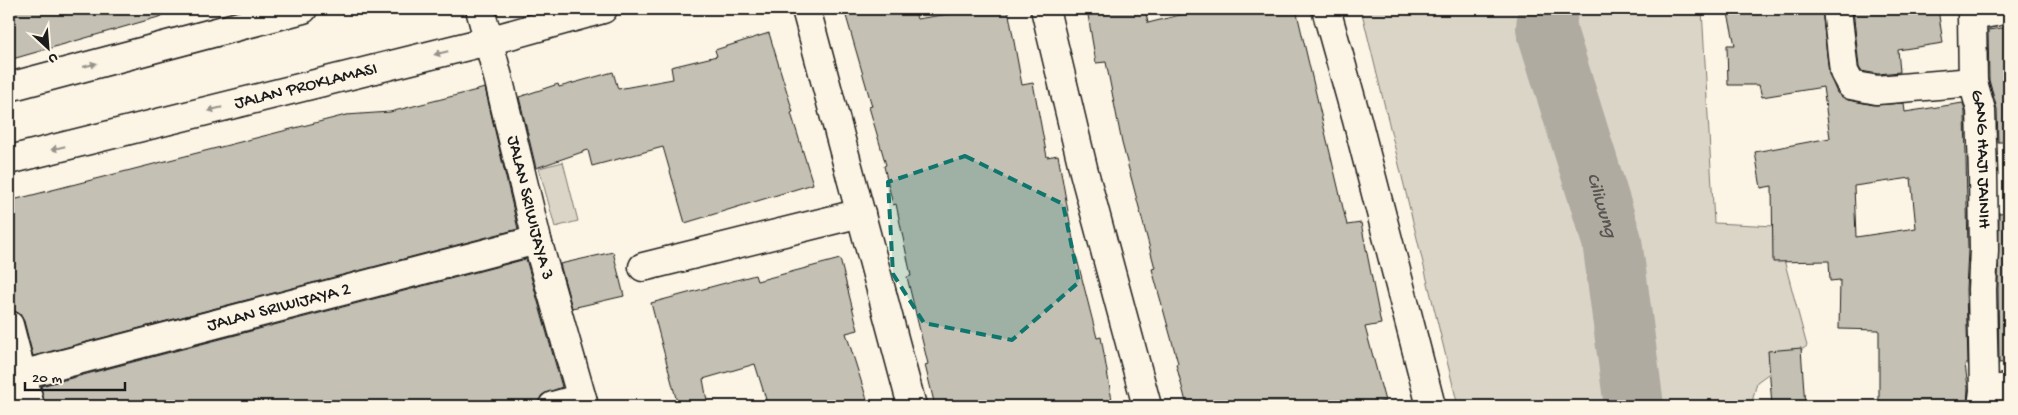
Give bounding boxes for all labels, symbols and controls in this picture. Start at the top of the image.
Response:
north arrow [22,22,72,72]
text: U [45,48,60,67]
one-way arrow [433,49,448,57]
street label: JALAN PROKLAMASI [232,58,380,114]
one-way arrow [82,61,97,69]
street label: GANG HAJI JAINIH [1965,87,1994,229]
one-way arrow [208,105,223,113]
street label: JALAN SRIWIJAYA 3 [502,134,558,282]
one-way arrow [50,144,65,152]
water label: Ciliwung [1580,171,1622,242]
street label: JALAN SRIWIJAYA 2 [205,279,353,336]
scale bar [25,360,125,392]
text: 20 m [32,370,62,388]

